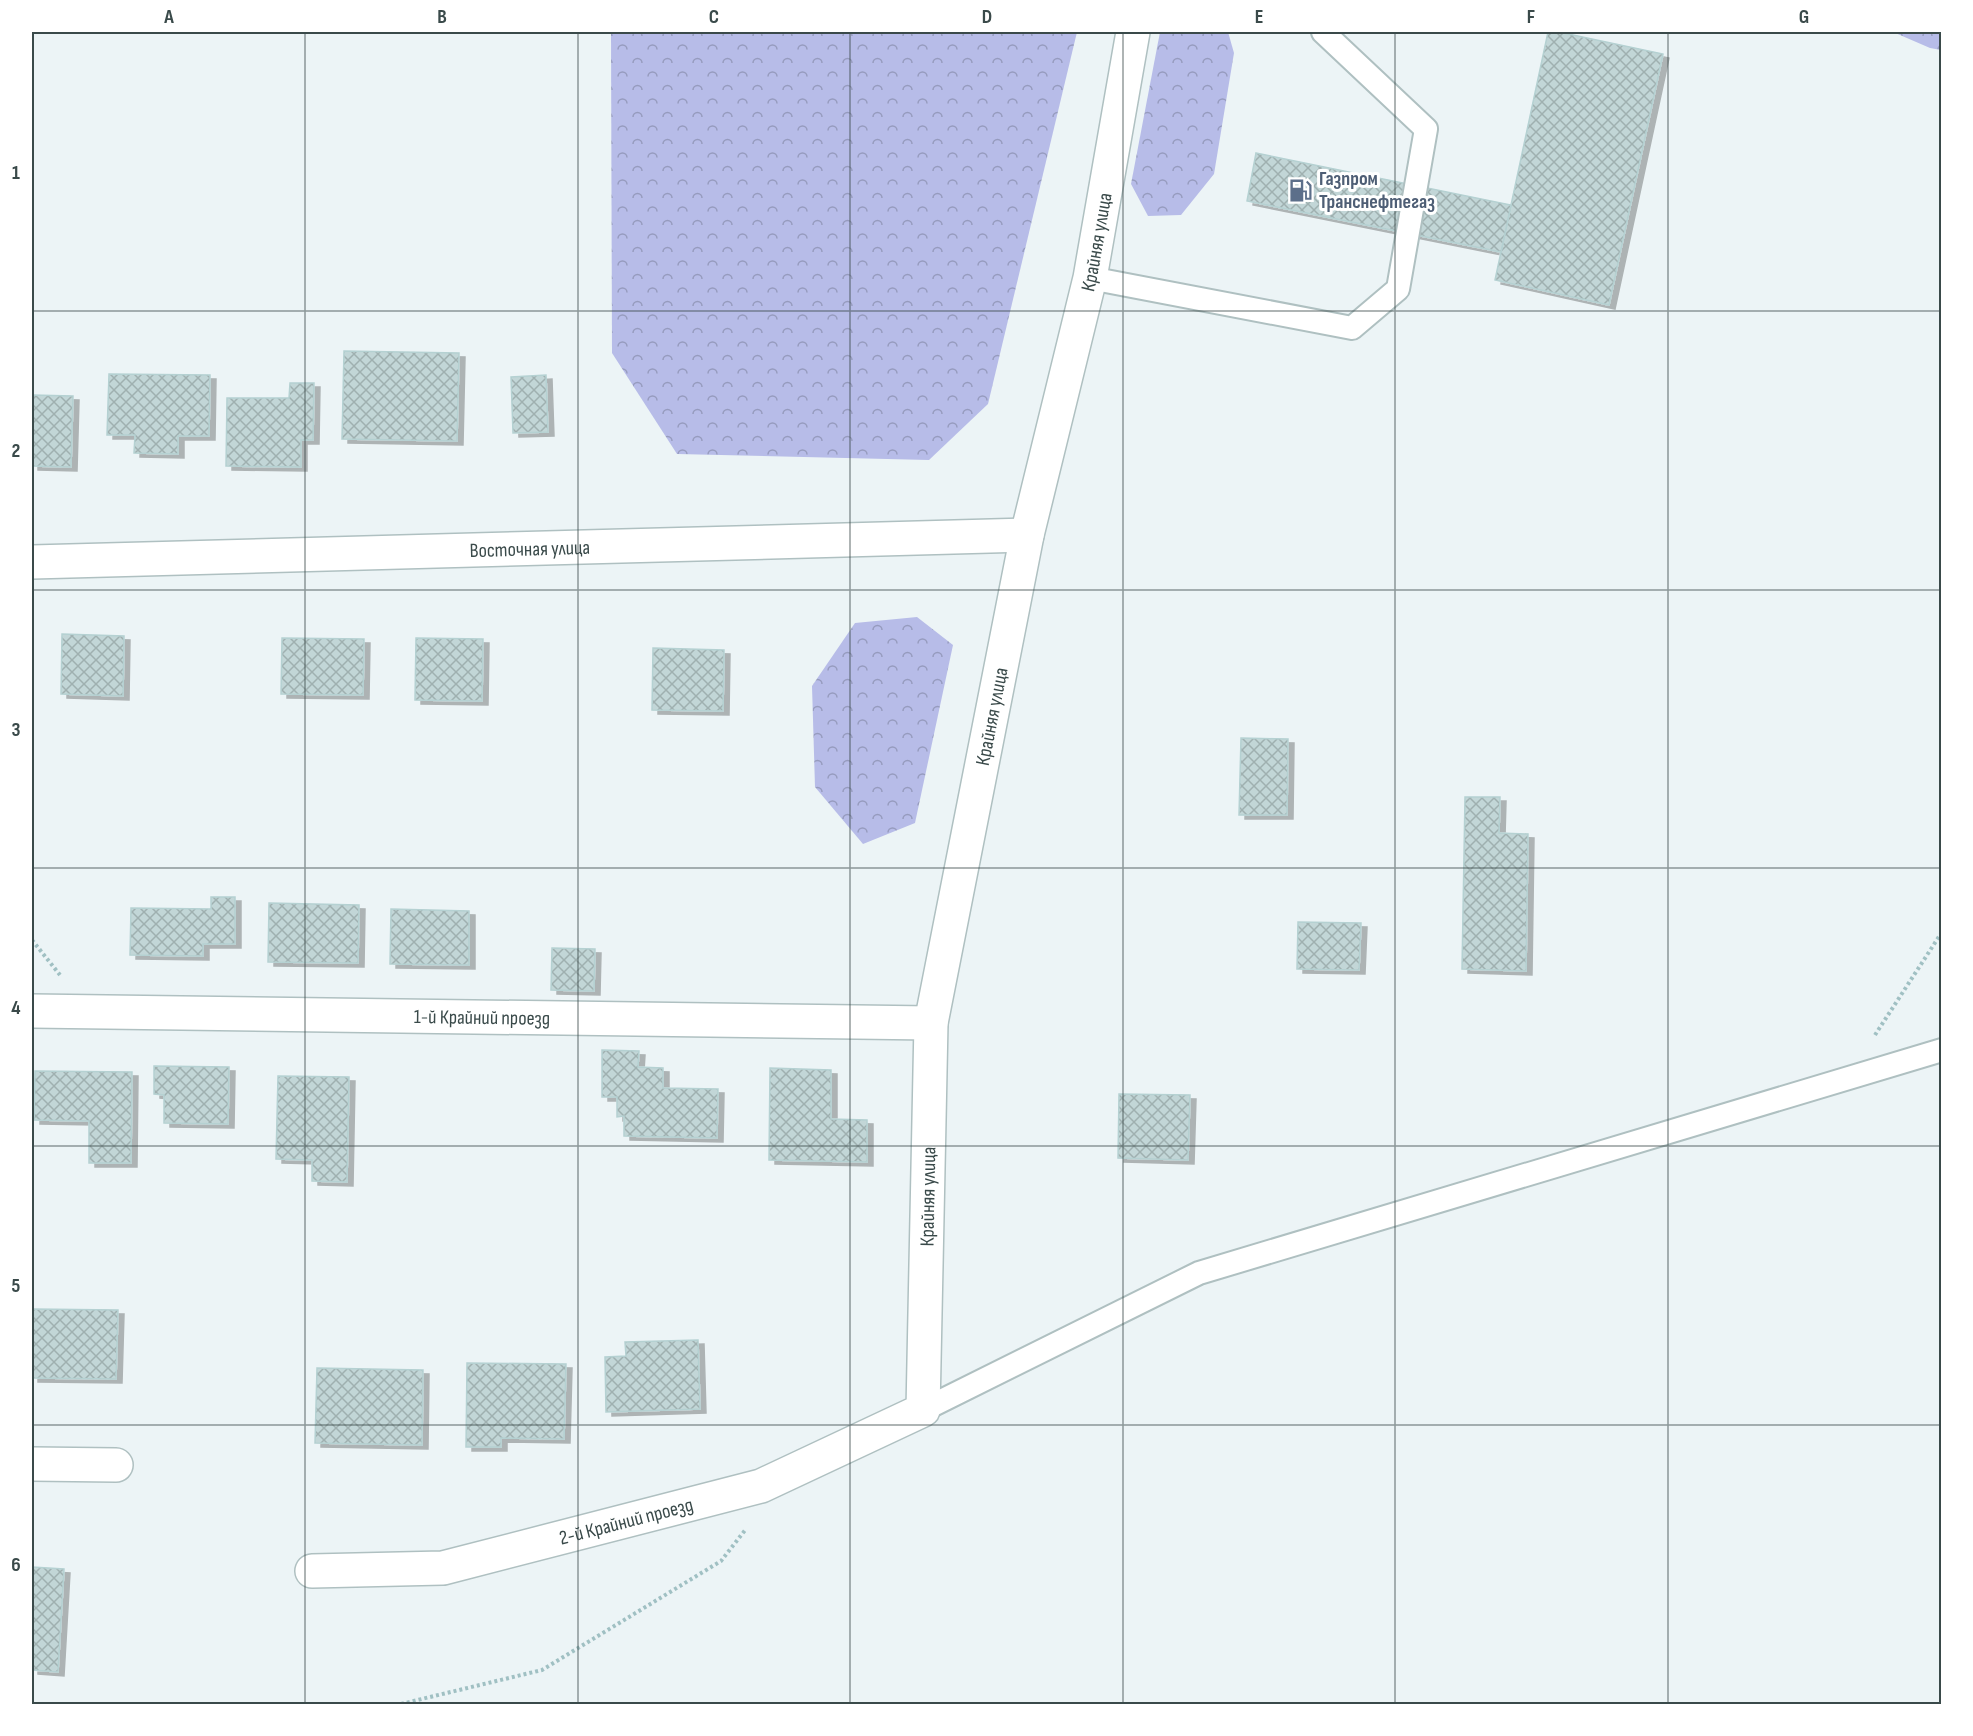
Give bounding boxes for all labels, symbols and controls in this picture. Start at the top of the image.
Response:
text: A [163,5,174,29]
text: B [437,5,447,29]
text: C [709,5,719,29]
text: D [982,5,992,29]
text: E [1255,5,1263,29]
text: F [1527,5,1535,29]
text: G [1799,5,1809,29]
text: 1 [12,161,20,185]
place label: Газпром Транснефтегаз [1319,167,1435,214]
fuel station icon: Газпром Транснефтегаз [1288,177,1314,203]
street label: Крайняя улица [1076,191,1118,294]
text: 2 [12,439,20,463]
street label: Восточная улица [469,536,590,563]
street label: Крайняя улица [971,665,1014,768]
text: 3 [12,718,21,742]
text: 4 [11,996,21,1020]
street label: 1-й Крайний проезд [414,1005,550,1031]
street label: Крайняя улица [915,1146,941,1246]
text: 5 [12,1274,21,1298]
street label: 2-й Крайний проезд [557,1493,696,1551]
text: 6 [11,1553,21,1577]

